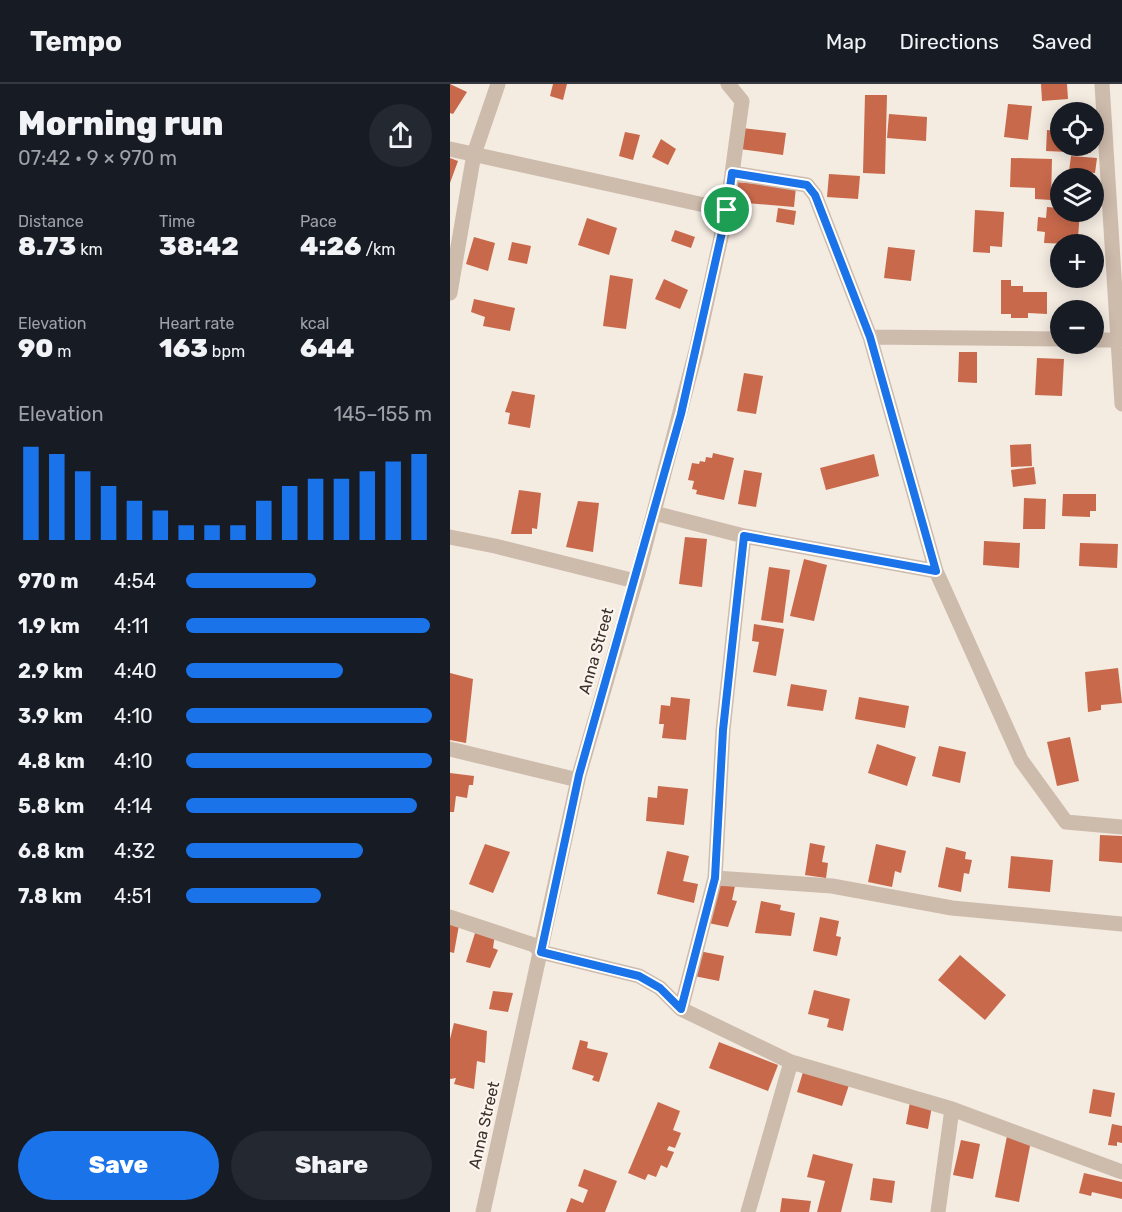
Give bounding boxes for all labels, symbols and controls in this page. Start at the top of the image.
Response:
text: Tempo [30,25,122,58]
text: Map [826,29,867,54]
text: Directions [900,29,999,54]
text: Saved [1032,29,1092,54]
map controls [1050,102,1104,354]
button: locate [1050,102,1104,156]
text: Morning run [18,104,223,143]
button: share [369,104,432,167]
text: 07:42 · 9 × 970 m [18,146,177,170]
button: layers [1050,168,1104,222]
pin [701,184,752,235]
icon: arrive [710,193,743,226]
text: Distance [18,212,84,231]
text: Time [159,212,195,231]
text: Pace [300,212,337,231]
text: 8.73 [18,231,76,262]
text: 38:42 [159,231,239,262]
text: 4:26 [300,231,361,262]
button: + [1050,234,1104,288]
text: km [76,240,103,259]
text: /km [361,240,396,259]
button: − [1050,300,1104,354]
text: Elevation [18,314,87,333]
text: Heart rate [159,314,234,333]
text: kcal [300,314,329,333]
text: 90 [18,333,53,364]
text: 163 [159,333,208,364]
text: 644 [300,333,354,364]
text: m [53,342,72,361]
text: bpm [208,342,245,361]
text: Elevation [18,402,104,426]
text: 145–155 m [333,402,432,426]
text: 970 m [18,569,78,593]
text: 4:54 [114,569,156,593]
street label: Anna Street [575,606,617,696]
text: 1.9 km [18,614,80,638]
text: 4:11 [114,614,149,638]
text: 2.9 km [18,659,83,683]
text: 4:40 [114,659,157,683]
text: 3.9 km [18,704,83,728]
text: 4:10 [114,704,153,728]
text: 4.8 km [18,749,85,773]
text: 4:10 [114,749,153,773]
text: 5.8 km [18,794,84,818]
text: 4:14 [114,794,153,818]
text: 6.8 km [18,839,84,863]
text: 4:32 [114,839,155,863]
text: 7.8 km [18,884,82,908]
text: 4:51 [114,884,152,908]
street label: Anna Street [465,1079,503,1171]
button: Save [18,1131,219,1200]
button: Share [231,1131,432,1200]

